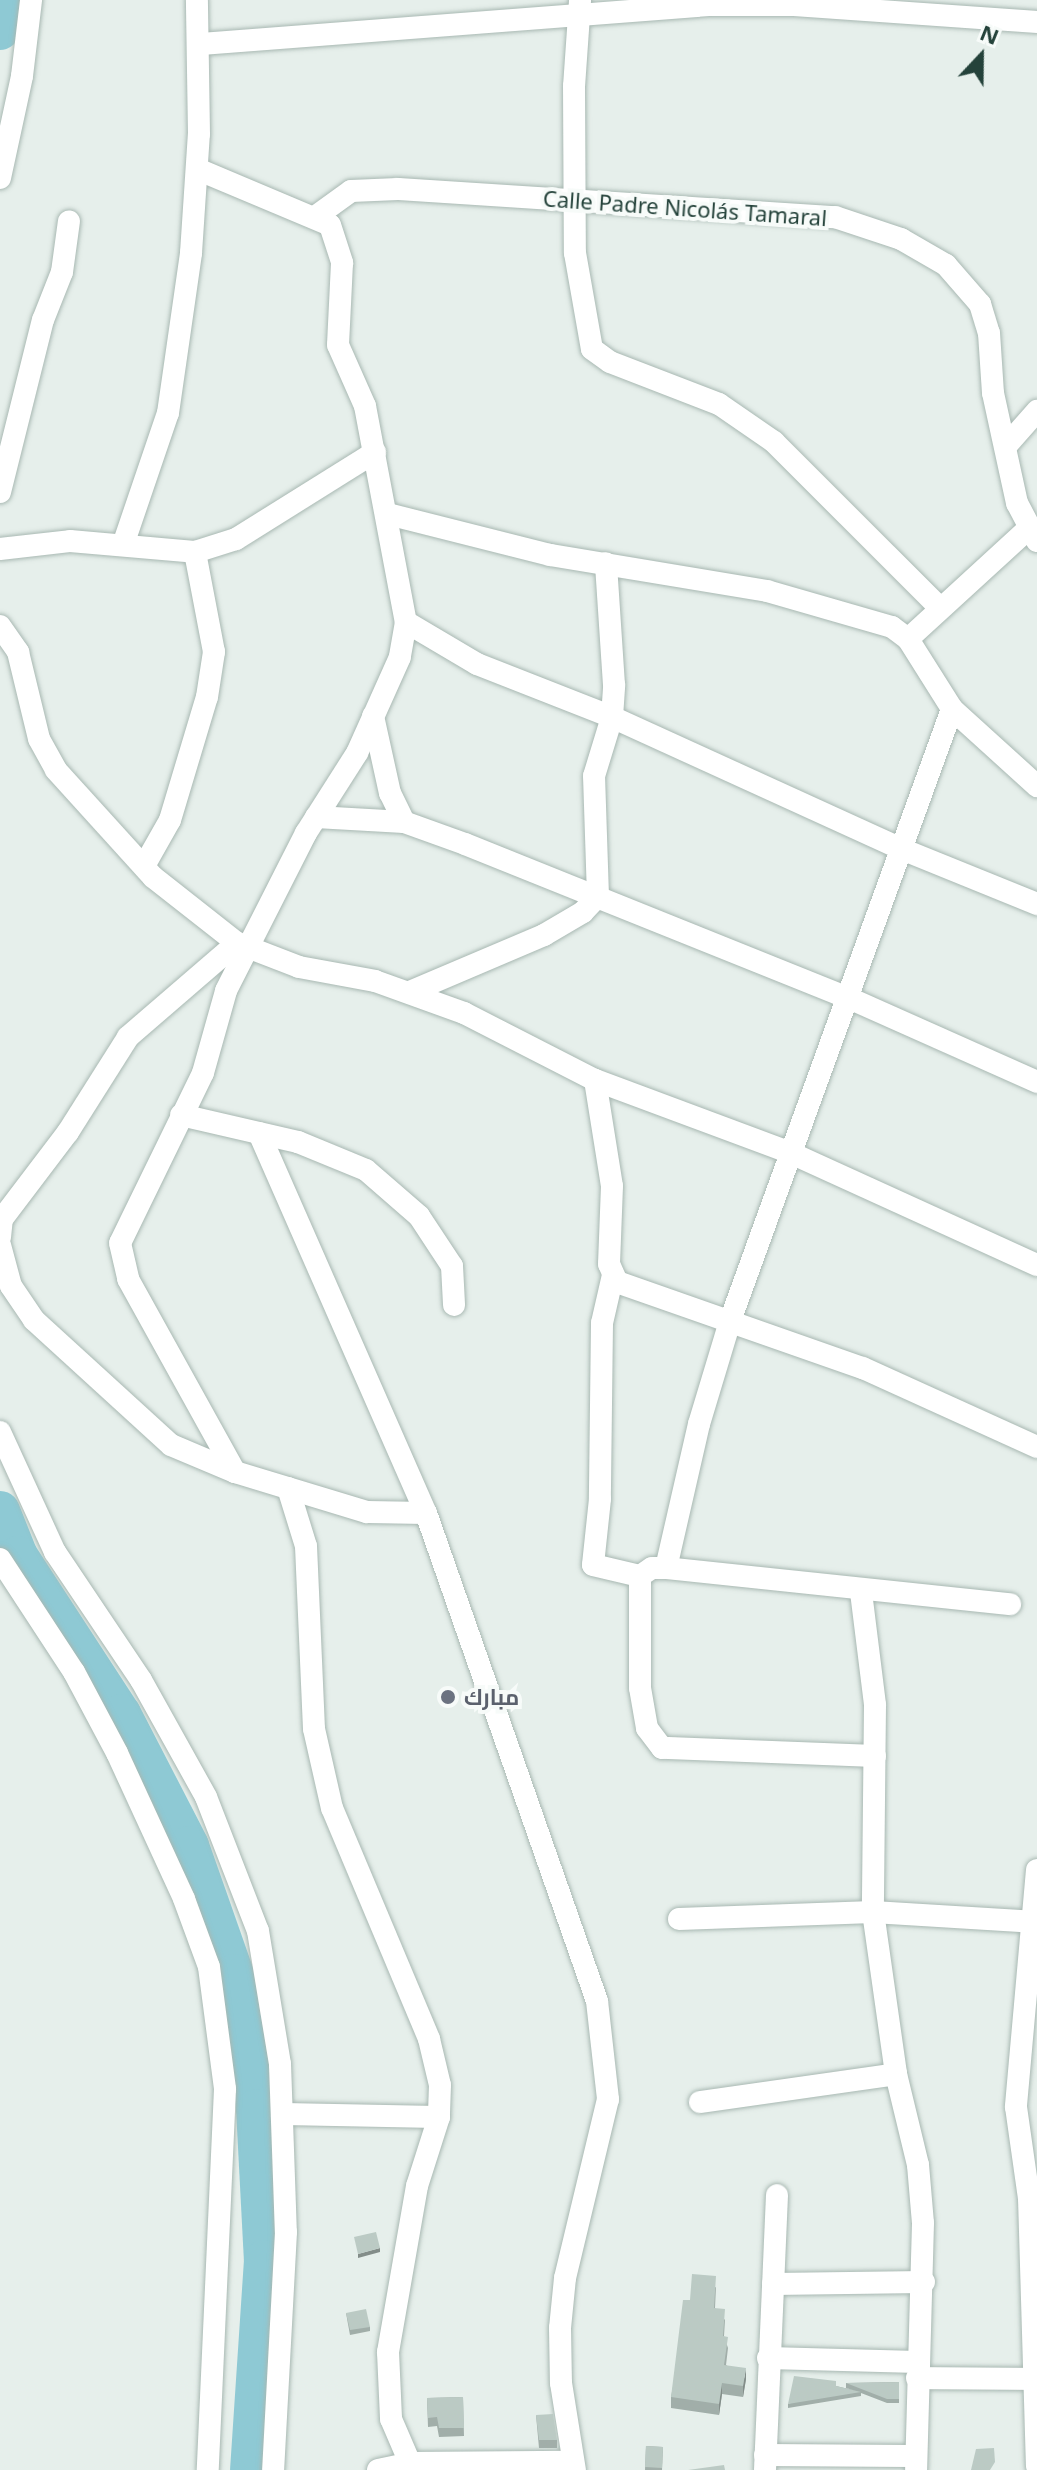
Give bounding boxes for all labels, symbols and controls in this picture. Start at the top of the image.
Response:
north arrow [941,16,1021,96]
text: N [976,16,1004,51]
street label: Calle Padre Nicolás Tamaral [542,185,828,231]
place label: مبارك [464,1684,519,1710]
marker: مبارك [439,1688,457,1706]

